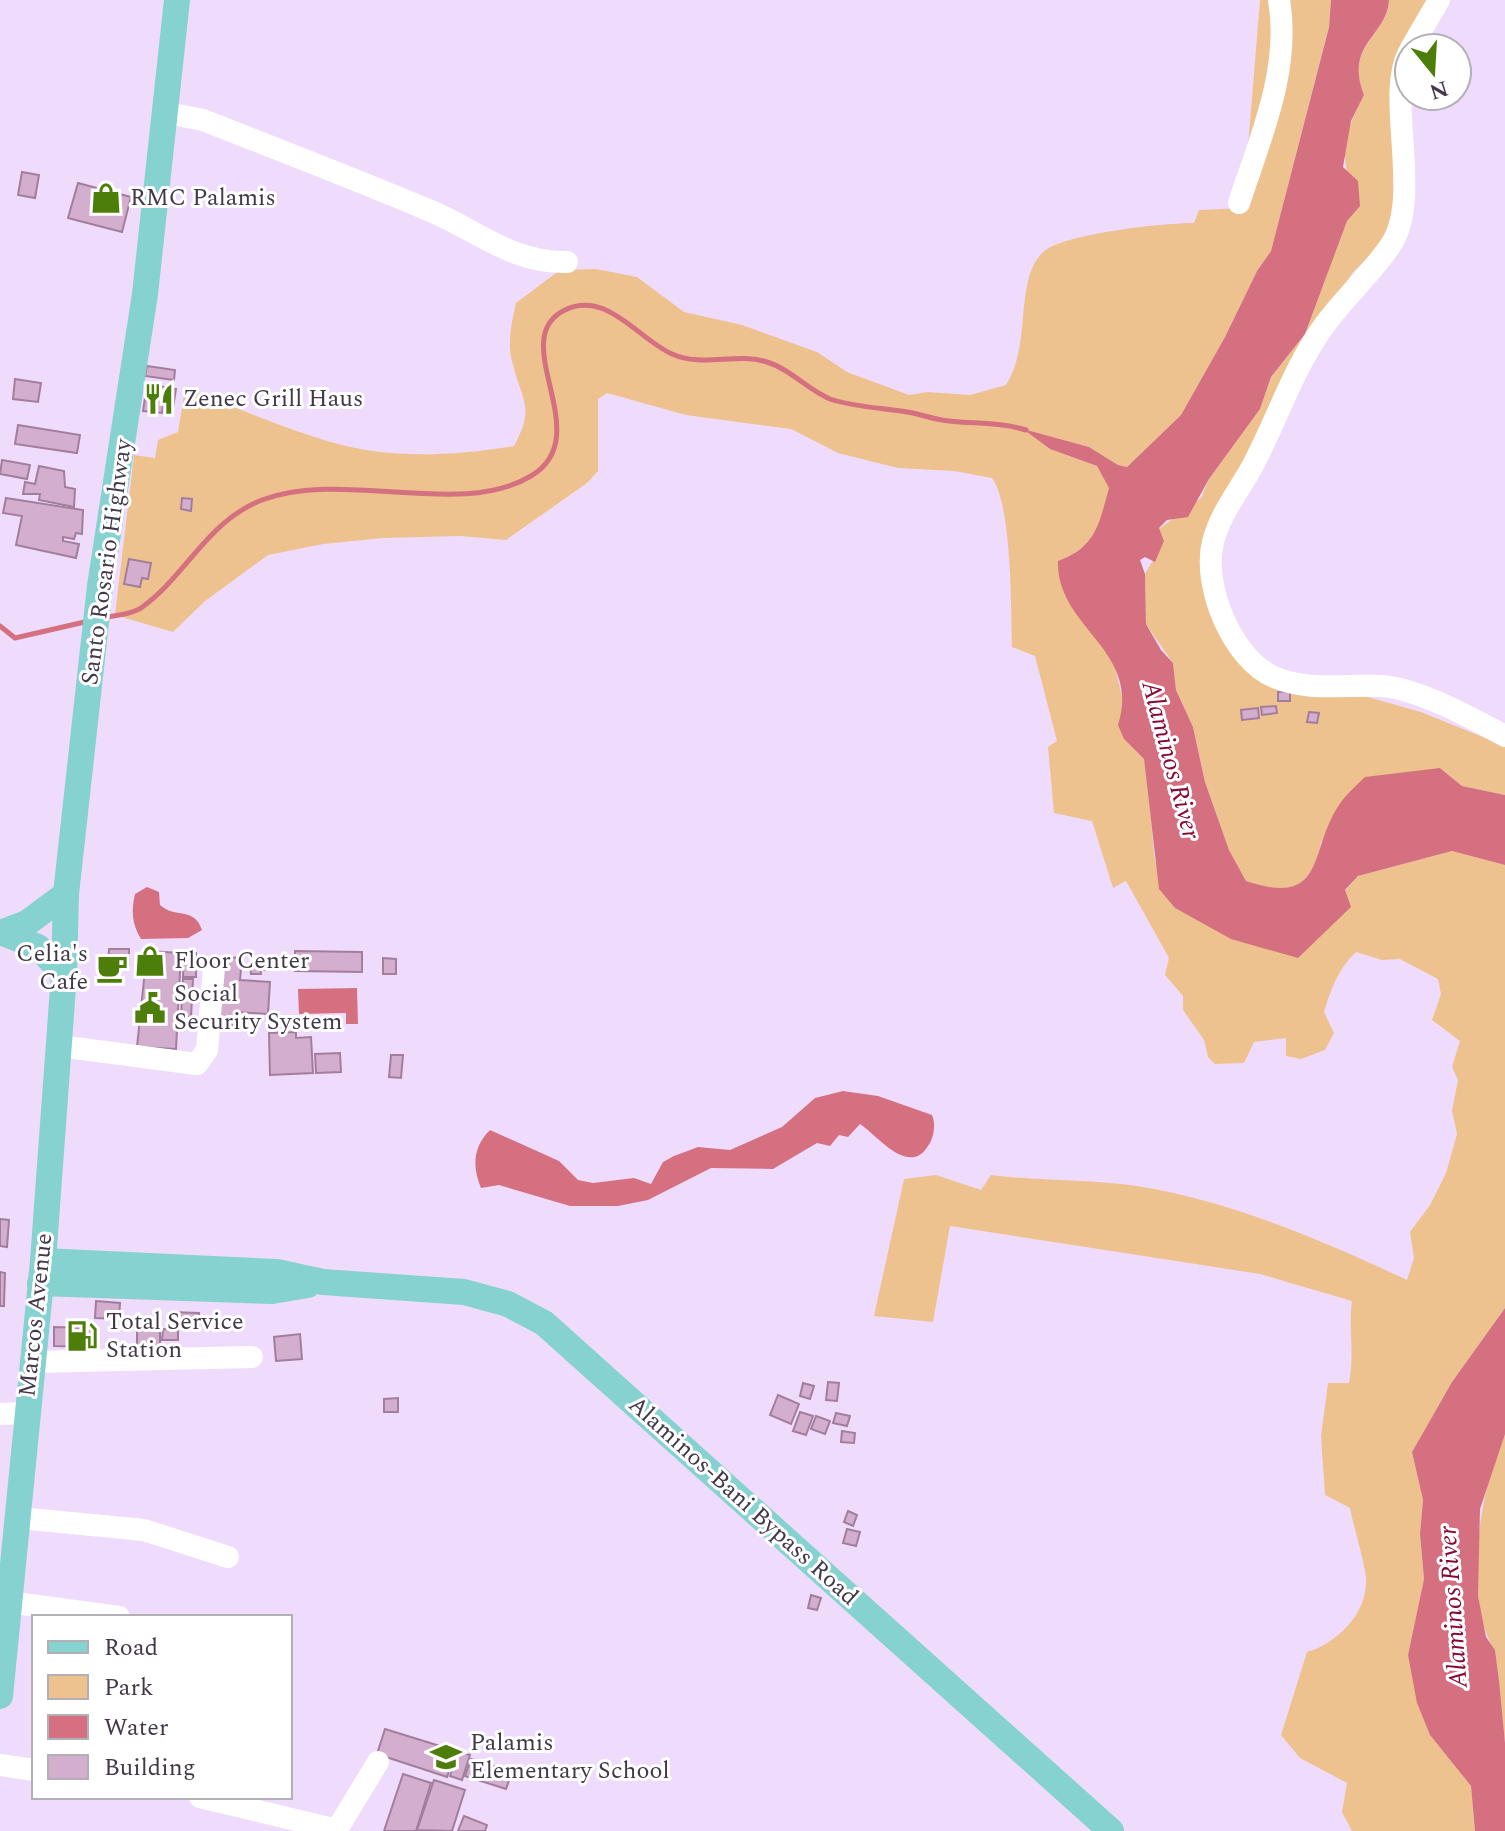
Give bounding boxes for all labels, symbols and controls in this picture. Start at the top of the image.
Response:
north arrow [1393,32,1473,112]
text: N [1425,71,1452,108]
place label: RMC Palamis [130,180,276,216]
shop icon: RMC Palamis [89,181,123,215]
place label: Zenec Grill Haus [183,381,363,417]
restaurant icon: Zenec Grill Haus [142,382,176,416]
street label: Santo Rosario Highway [72,435,142,687]
water label: Alaminos River [1130,675,1212,845]
place label: Celia's Cafe [16,936,88,1000]
place label: Floor Center [174,943,310,979]
shop icon: Floor Center [133,944,167,978]
cafe icon: Celia's Cafe [95,951,129,985]
place label: Social Security System [174,976,342,1040]
public building icon: Social Security System [133,991,167,1025]
street label: Marcos Avenue [10,1231,62,1399]
place label: Total Service Station [106,1304,244,1368]
fuel station icon: Total Service Station [65,1319,99,1353]
street label: Alaminos-Bani Bypass Road [620,1388,866,1614]
water label: Alaminos River [1427,1523,1479,1691]
legend [32,1615,292,1799]
text: Road [104,1630,158,1666]
text: Park [104,1670,154,1706]
text: Water [104,1710,168,1746]
place label: Palamis Elementary School [470,1725,670,1789]
school or university icon: Palamis Elementary School [429,1740,463,1774]
text: Building [104,1750,196,1786]

